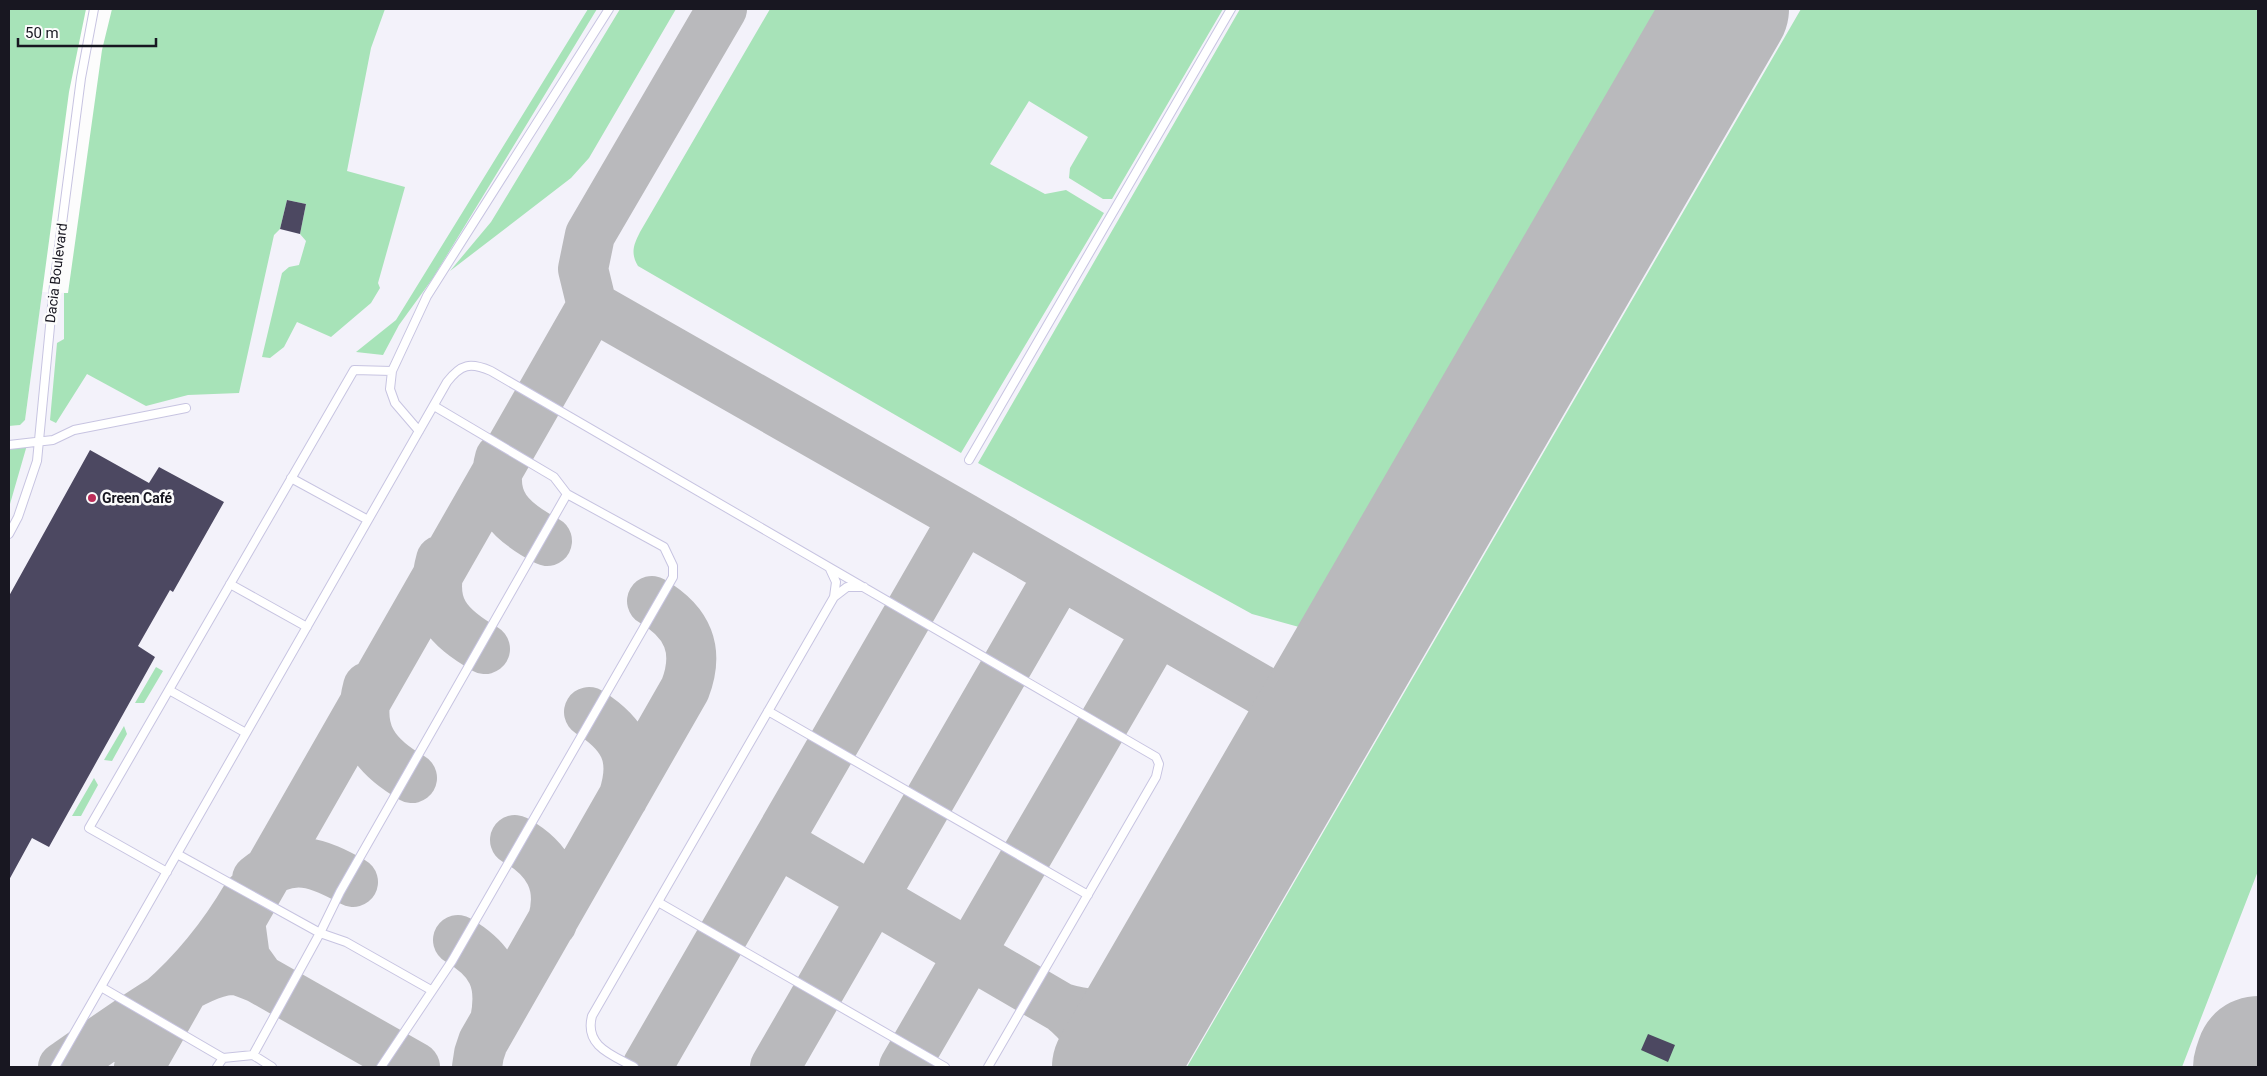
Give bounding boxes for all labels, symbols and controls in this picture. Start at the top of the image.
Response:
scale bar [18,15,155,47]
text: 50 m [25,24,59,42]
street label: Dacia Boulevard [42,222,70,324]
place label: Green Café [102,490,172,506]
marker: Green Café [86,492,98,504]

